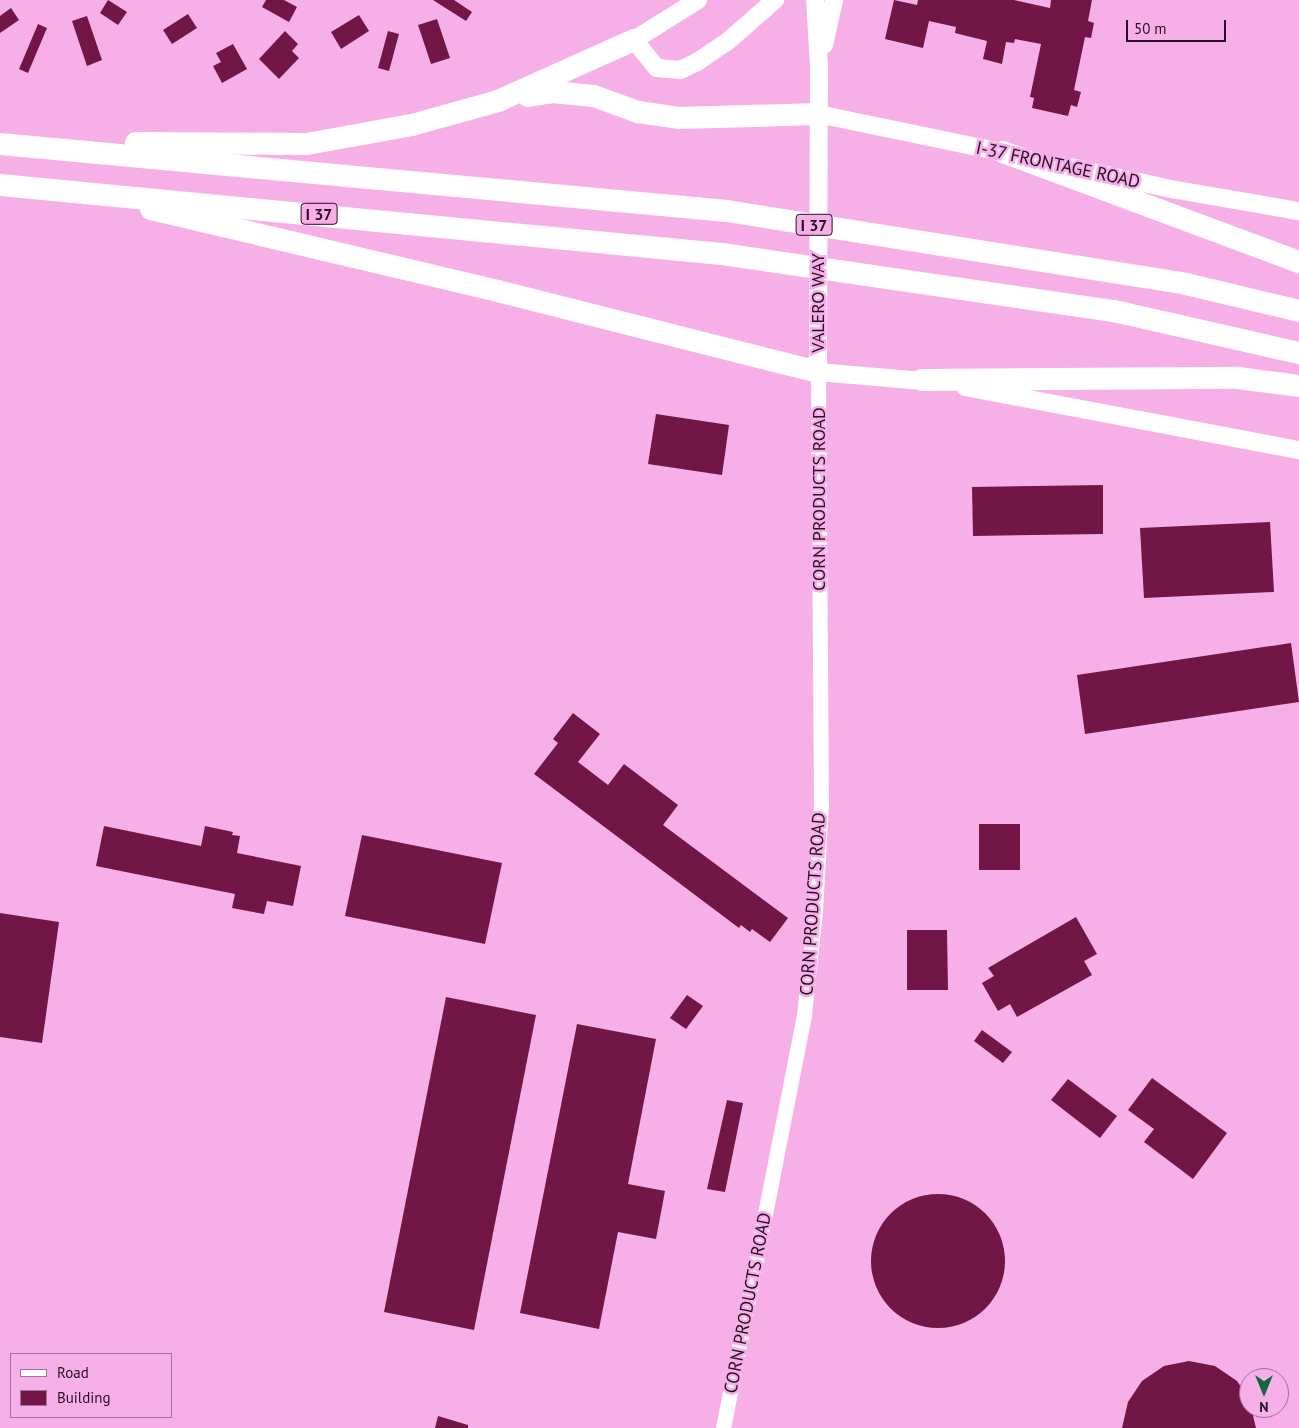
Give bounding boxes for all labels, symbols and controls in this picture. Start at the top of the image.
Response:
scale bar [1129,10,1229,42]
text: 50 m [1134,19,1167,38]
street label: I-37 FRONTAGE ROAD [973,137,1143,193]
road number: I 37 [300,200,338,228]
road number: I 37 [795,212,833,238]
street label: VALERO WAY [807,253,829,353]
street label: CORN PRODUCTS ROAD [808,407,830,591]
street label: CORN PRODUCTS ROAD [796,812,830,996]
street label: CORN PRODUCTS ROAD [720,1211,776,1395]
legend [10,1353,172,1418]
text: Road [57,1363,89,1382]
north arrow [1239,1368,1289,1418]
text: Building [57,1388,111,1407]
text: N [1259,1398,1269,1416]

